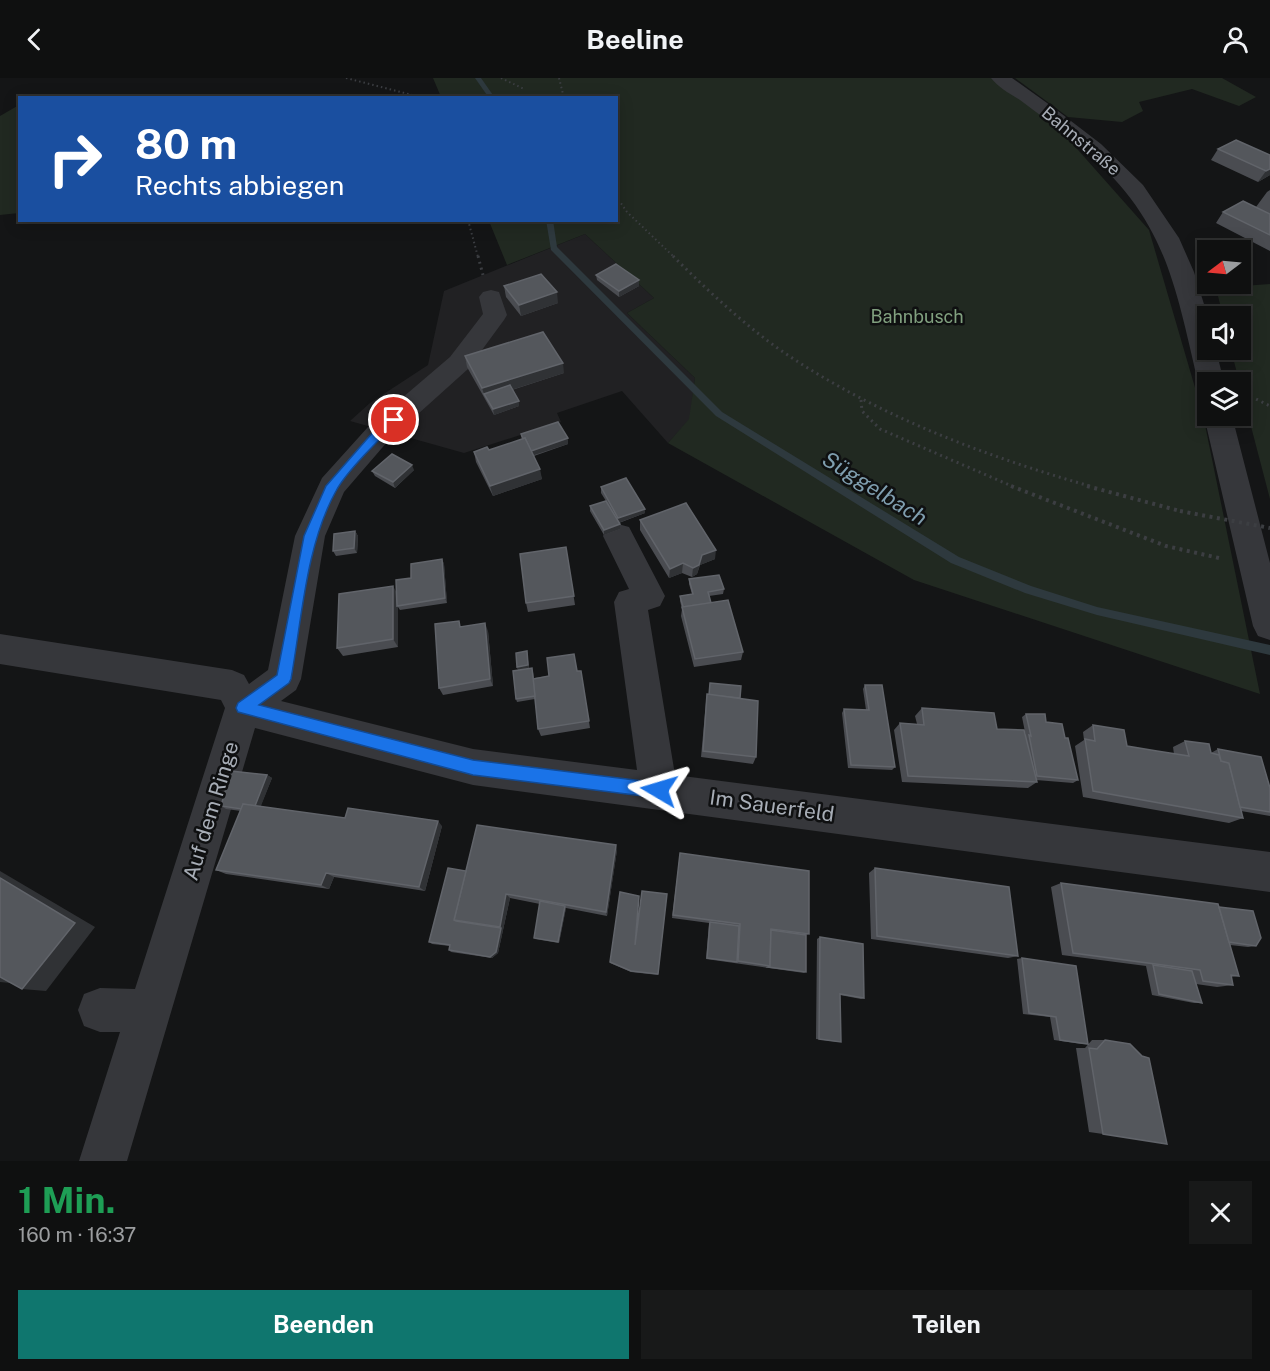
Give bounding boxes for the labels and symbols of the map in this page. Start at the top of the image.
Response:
street label: Bahnstraße [1038,102,1125,180]
north arrow [1197,240,1251,294]
park label: Bahnbusch [870,306,964,327]
pin [368,394,419,445]
water label: Süggelbach [818,446,932,530]
street label: Auf dem Ringe [178,738,244,883]
position arrow [627,758,691,822]
street label: Im Sauerfeld [708,784,836,827]

